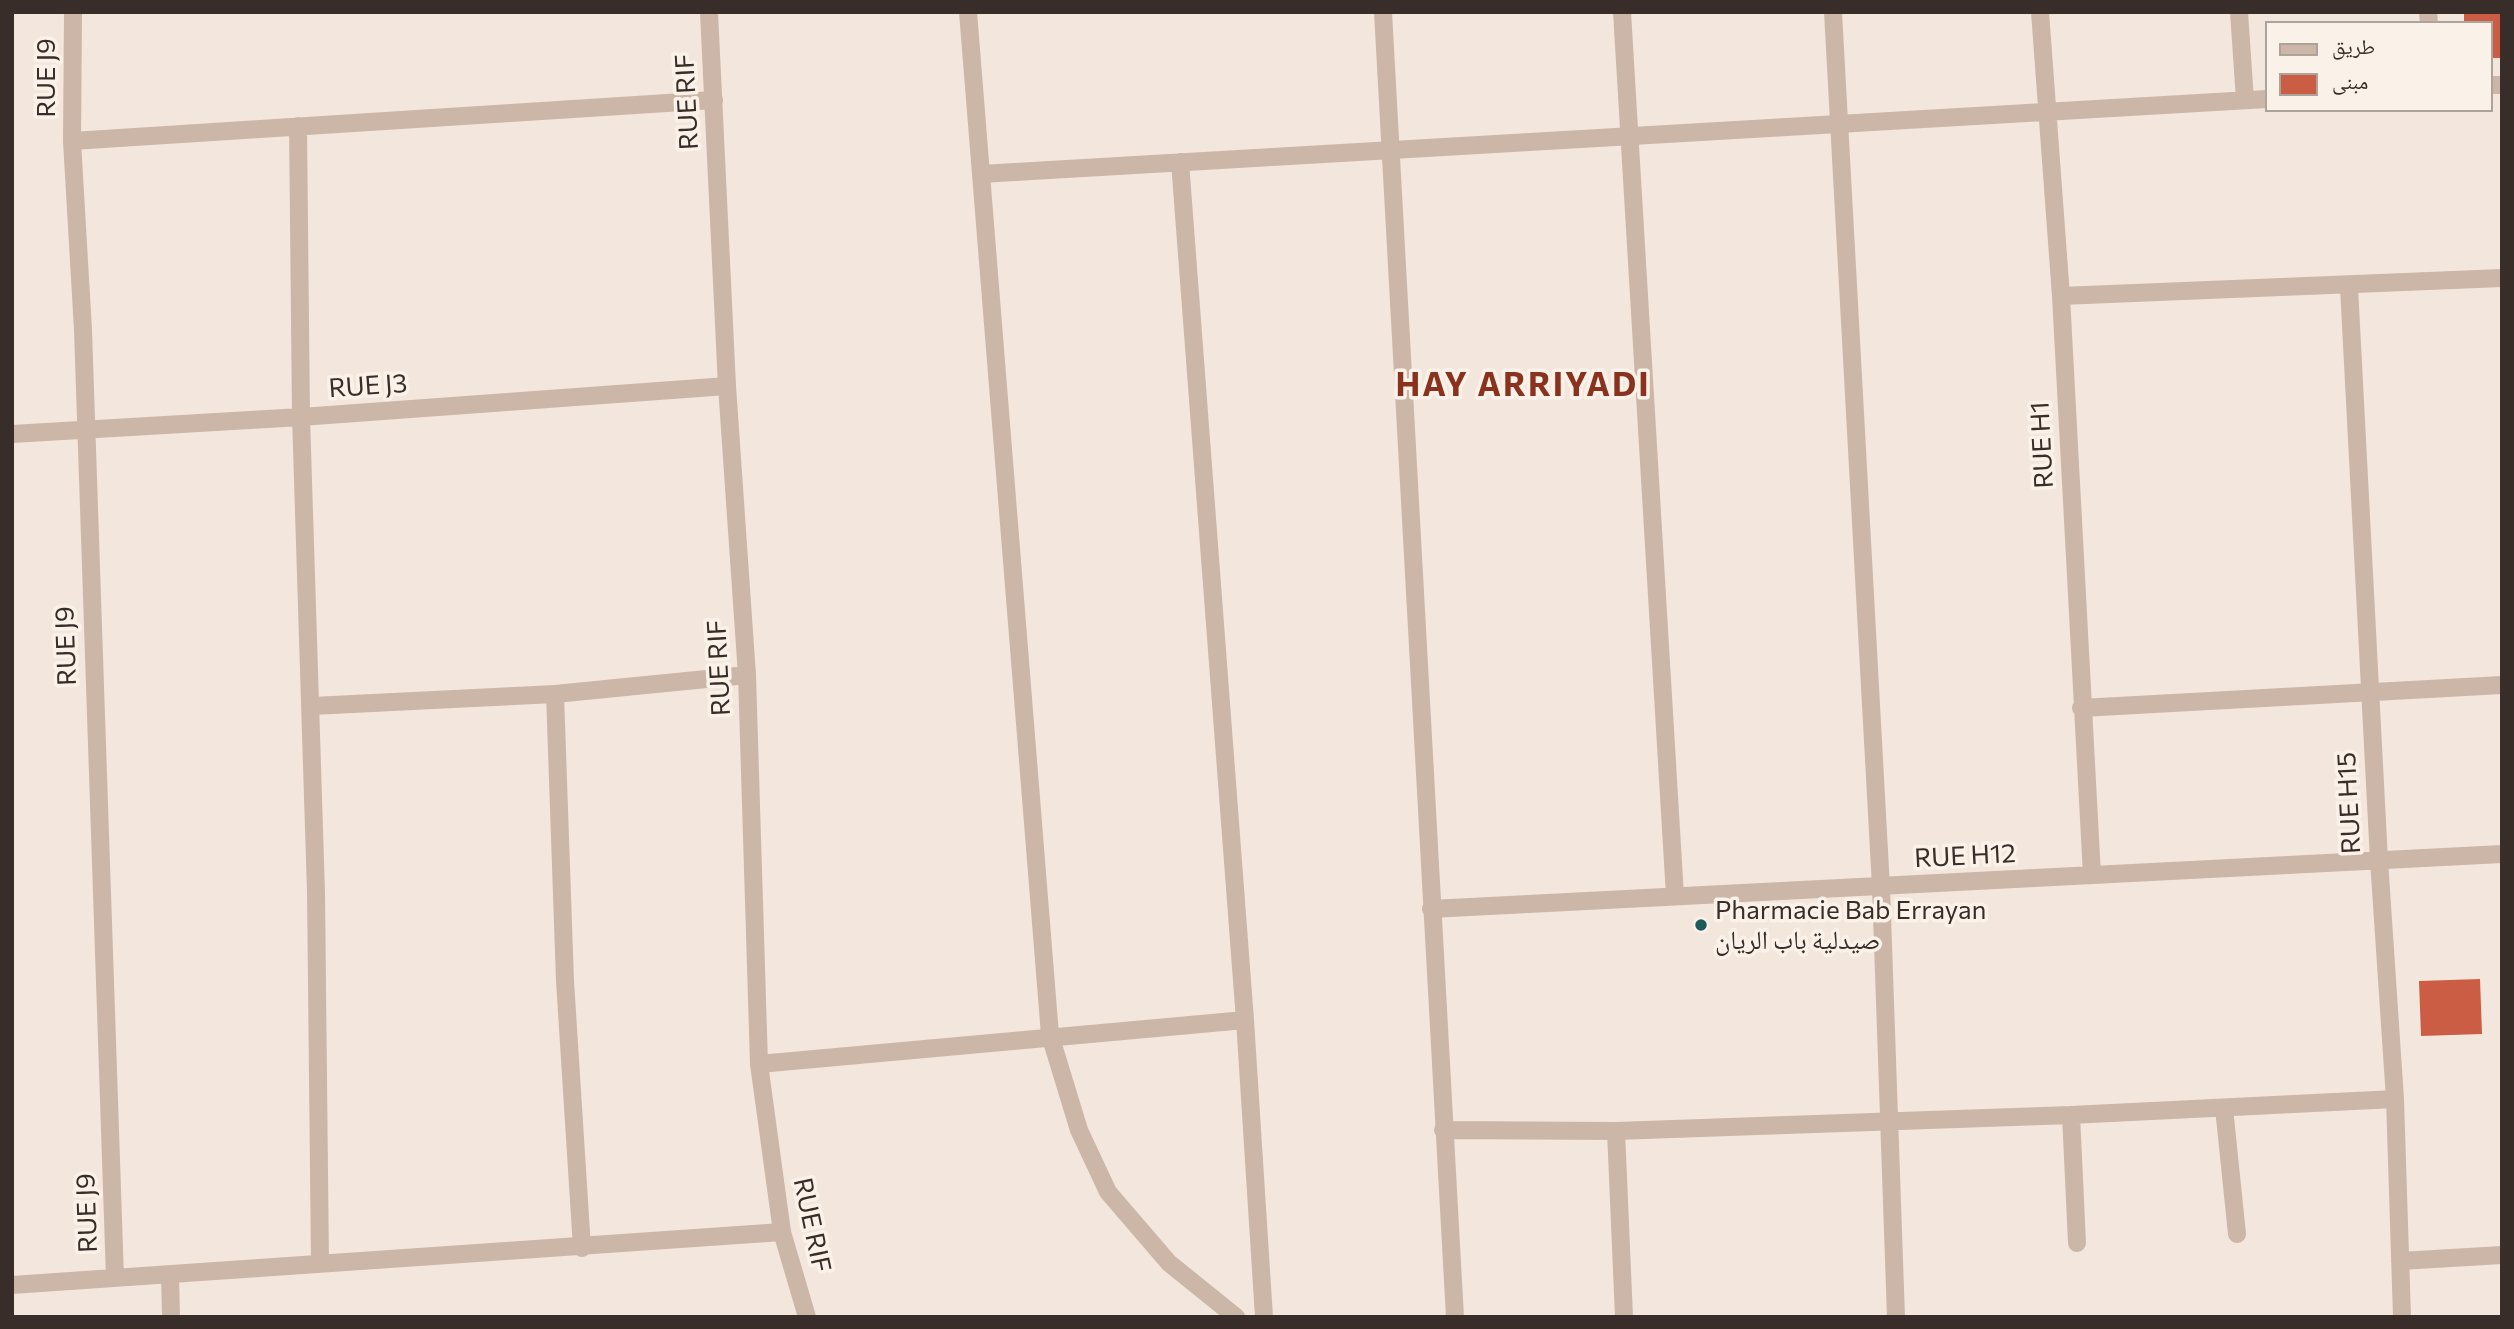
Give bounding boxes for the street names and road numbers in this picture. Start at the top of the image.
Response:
street label: RUE J9 [30,38,62,118]
street label: RUE RIF [669,53,705,151]
street label: RUE J3 [328,368,408,404]
street label: RUE H1 [2024,401,2060,489]
street label: RUE J9 [49,606,83,686]
street label: RUE RIF [701,619,737,717]
street label: RUE H15 [2331,751,2367,855]
street label: RUE H12 [1914,838,2016,874]
street label: RUE J9 [70,1173,104,1253]
street label: RUE RIF [787,1175,837,1275]

